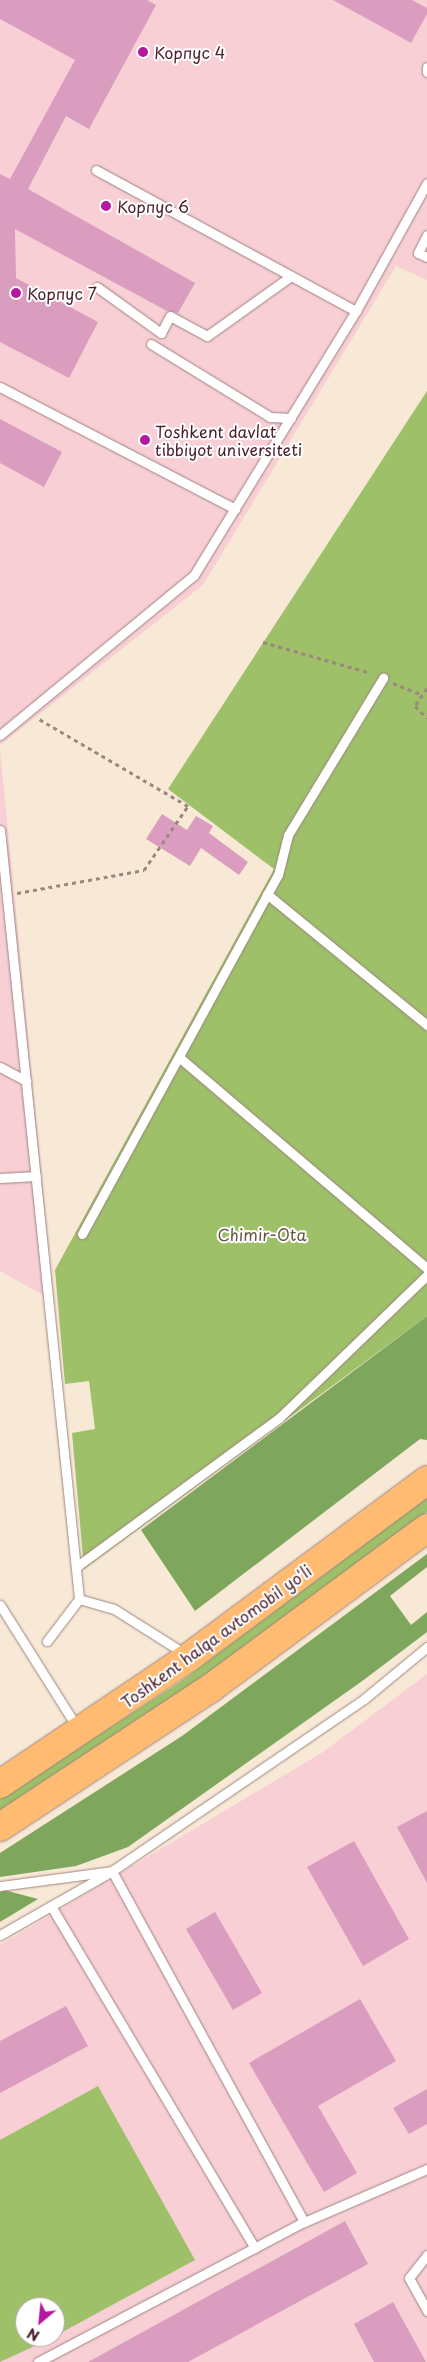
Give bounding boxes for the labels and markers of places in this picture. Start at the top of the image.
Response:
place label: Корпус 4 [154,42,226,62]
marker: Корпус 4 [136,45,150,59]
place label: Корпус 6 [117,196,189,216]
marker: Корпус 6 [99,199,113,213]
place label: Корпус 7 [27,283,97,303]
marker: Корпус 7 [9,286,23,300]
place label: Toshkent davlat tibbiyot universiteti [155,421,303,459]
marker: Toshkent davlat tibbiyot universiteti [139,434,151,446]

